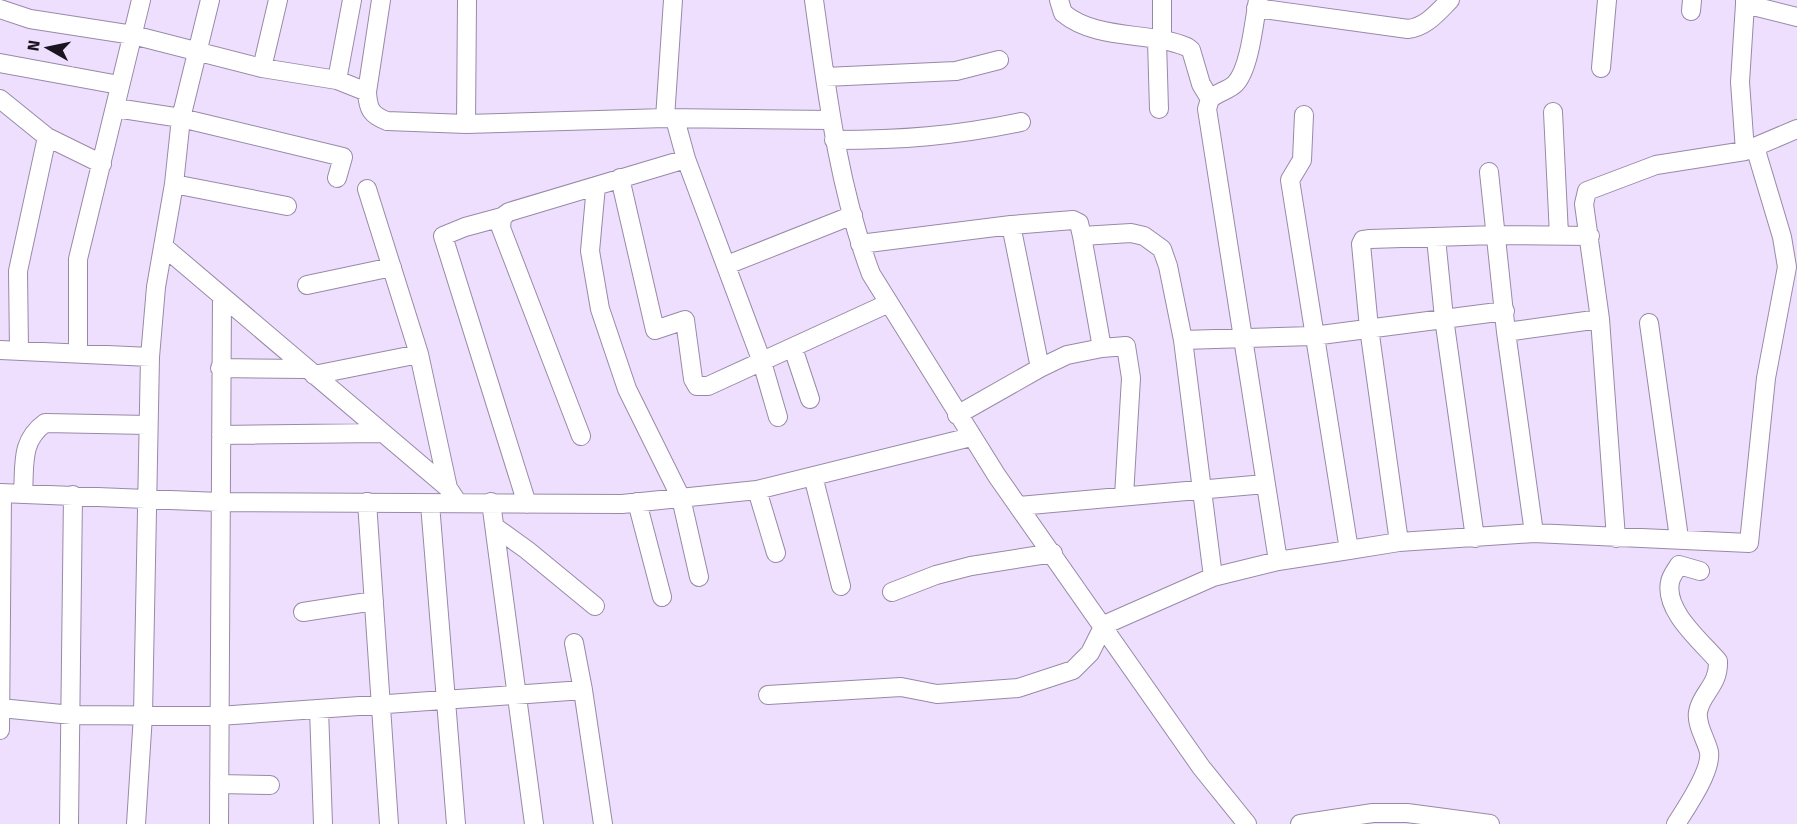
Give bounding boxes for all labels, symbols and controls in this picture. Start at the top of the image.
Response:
north arrow [18,18,78,78]
text: N [23,39,44,52]

